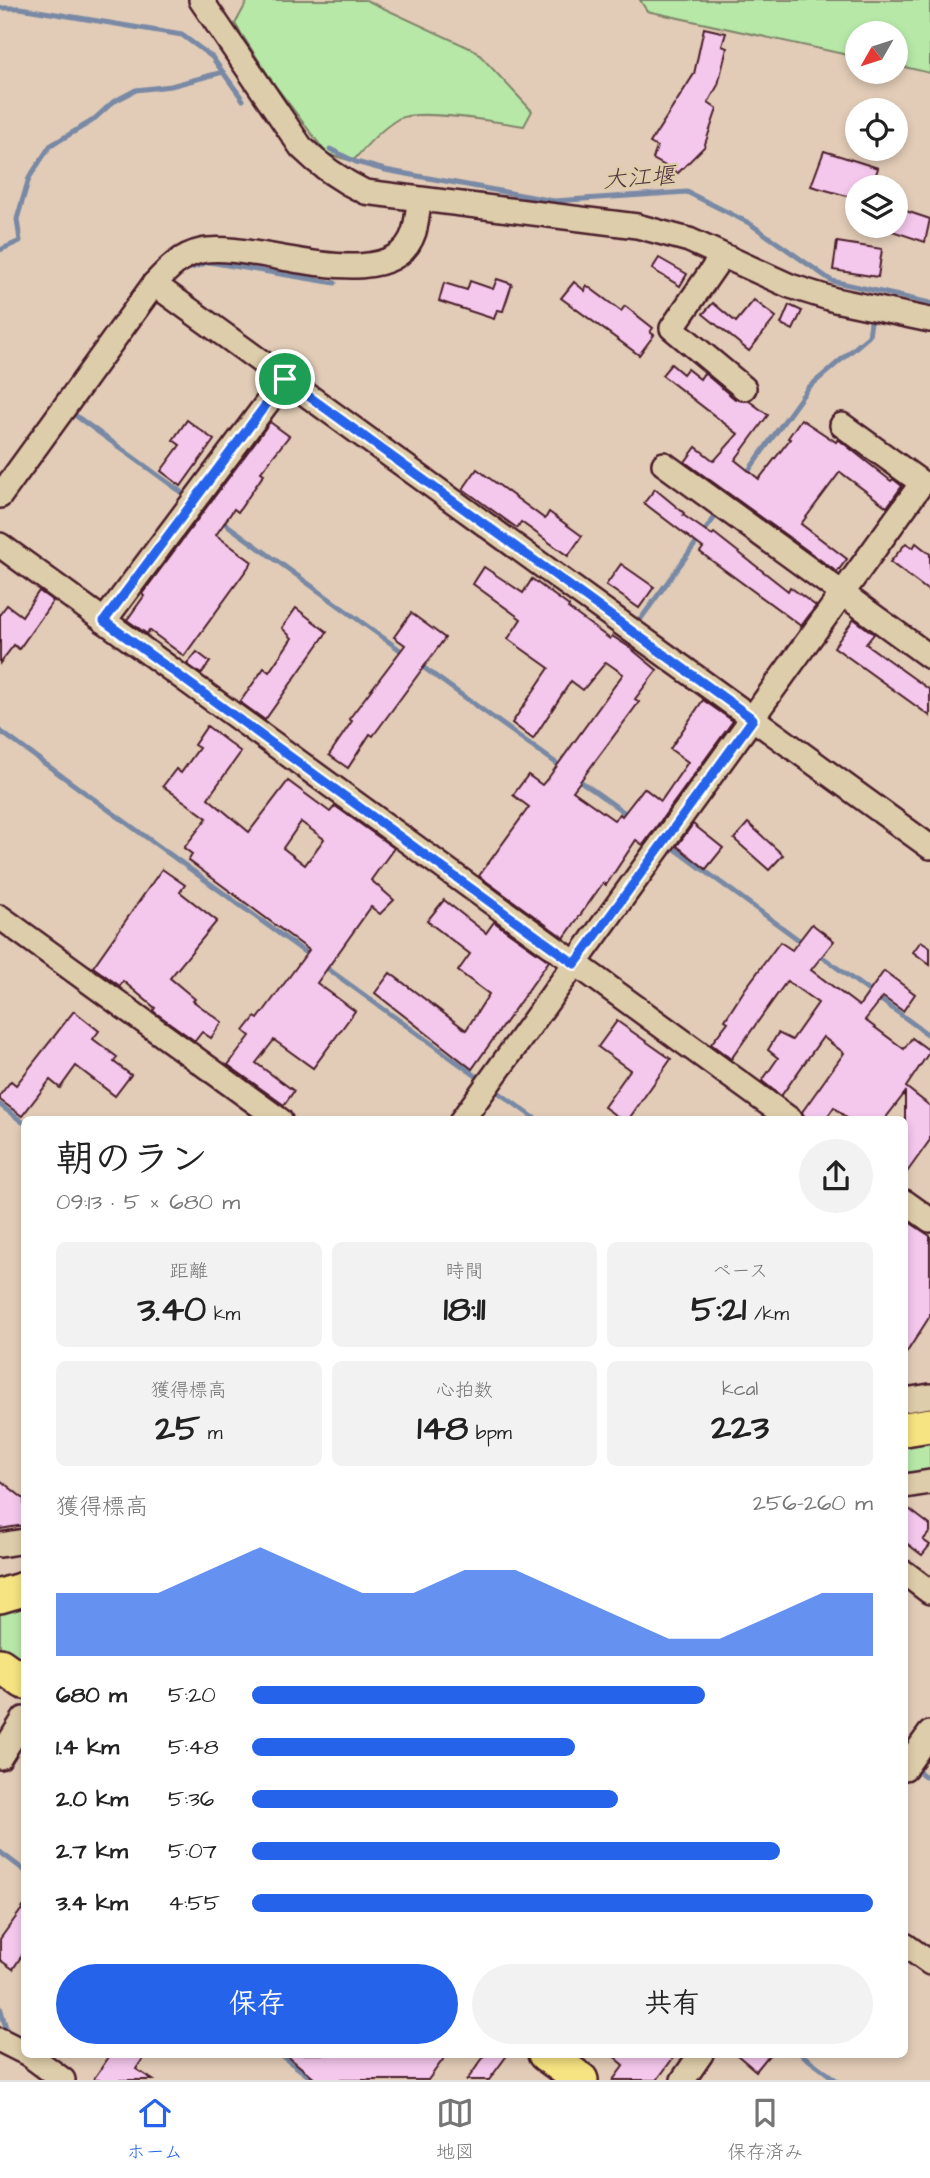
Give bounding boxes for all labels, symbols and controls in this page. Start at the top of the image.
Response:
north arrow [845,21,908,84]
map controls [845,21,908,238]
button: locate [845,98,908,161]
water label: 大江堰 [602,158,679,197]
button: layers [845,175,908,238]
pin [255,349,315,409]
icon: arrive [266,360,304,398]
text: 朝のラン [56,1134,208,1186]
button: share [799,1139,873,1213]
text: 09:13 · 5 × 680 m [56,1186,240,1218]
text: 距離 [170,1258,208,1285]
text: 時間 [445,1258,484,1285]
text: ペース [712,1258,768,1285]
text: 3.40 [137,1285,206,1334]
text: 18:11 [444,1285,485,1334]
text: 5:21 [691,1285,746,1334]
text: km [206,1301,240,1328]
text: /km [746,1301,789,1328]
text: kcal [722,1376,758,1403]
text: 獲得標高 [151,1377,227,1404]
text: 心拍数 [436,1377,493,1404]
text: 223 [711,1403,769,1452]
text: 25 [155,1404,200,1453]
text: 148 [417,1404,468,1453]
text: m [200,1420,222,1447]
text: bpm [468,1420,512,1447]
text: 256–260 m [753,1487,873,1519]
text: 獲得標高 [56,1491,148,1523]
text: 680 m [56,1679,127,1711]
text: 5:20 [168,1679,216,1711]
text: 1.4 km [56,1731,119,1763]
text: 5:48 [168,1731,219,1763]
text: 2.0 km [56,1783,128,1815]
text: 5:36 [168,1783,214,1815]
text: 2.7 km [56,1835,128,1867]
text: 5:07 [168,1835,217,1867]
text: 3.4 km [56,1887,128,1919]
text: 4:55 [168,1887,220,1919]
button: 保存 [56,1964,458,2044]
button: 共有 [472,1964,873,2044]
tab: ホーム [127,2094,183,2166]
tab: 地図 [436,2094,474,2166]
tab: 保存済み [727,2094,803,2166]

